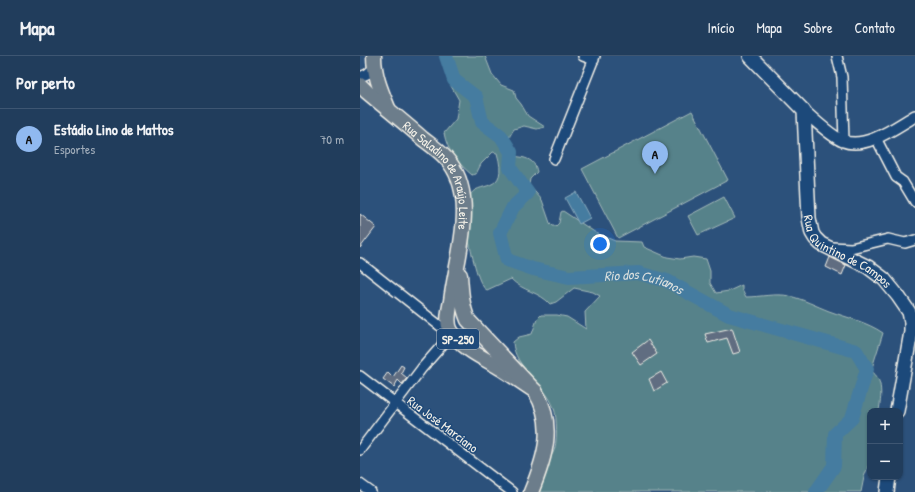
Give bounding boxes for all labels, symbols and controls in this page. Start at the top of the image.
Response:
text: Mapa [20,15,54,41]
text: Início [708,18,734,37]
text: Mapa [756,18,782,37]
text: Sobre [804,18,833,37]
text: Contato [855,18,895,37]
text: Por perto [16,71,75,94]
street label: Rua Saladino de Araújo Leite [399,117,473,231]
text: Estádio Lino de Mattos [54,119,174,140]
text: A [26,130,32,148]
text: 70 m [320,130,344,148]
text: Esportes [54,140,95,158]
pin: A [642,141,668,174]
street label: Rua Quintino de Campos [800,213,896,291]
your location [590,234,610,254]
water label: Rio dos Cutianos [603,263,689,299]
road number: SP-250 [437,329,479,349]
street label: Rua José Marciano [404,391,482,457]
map controls [867,408,903,480]
button: + [867,408,903,444]
button: − [867,444,903,480]

